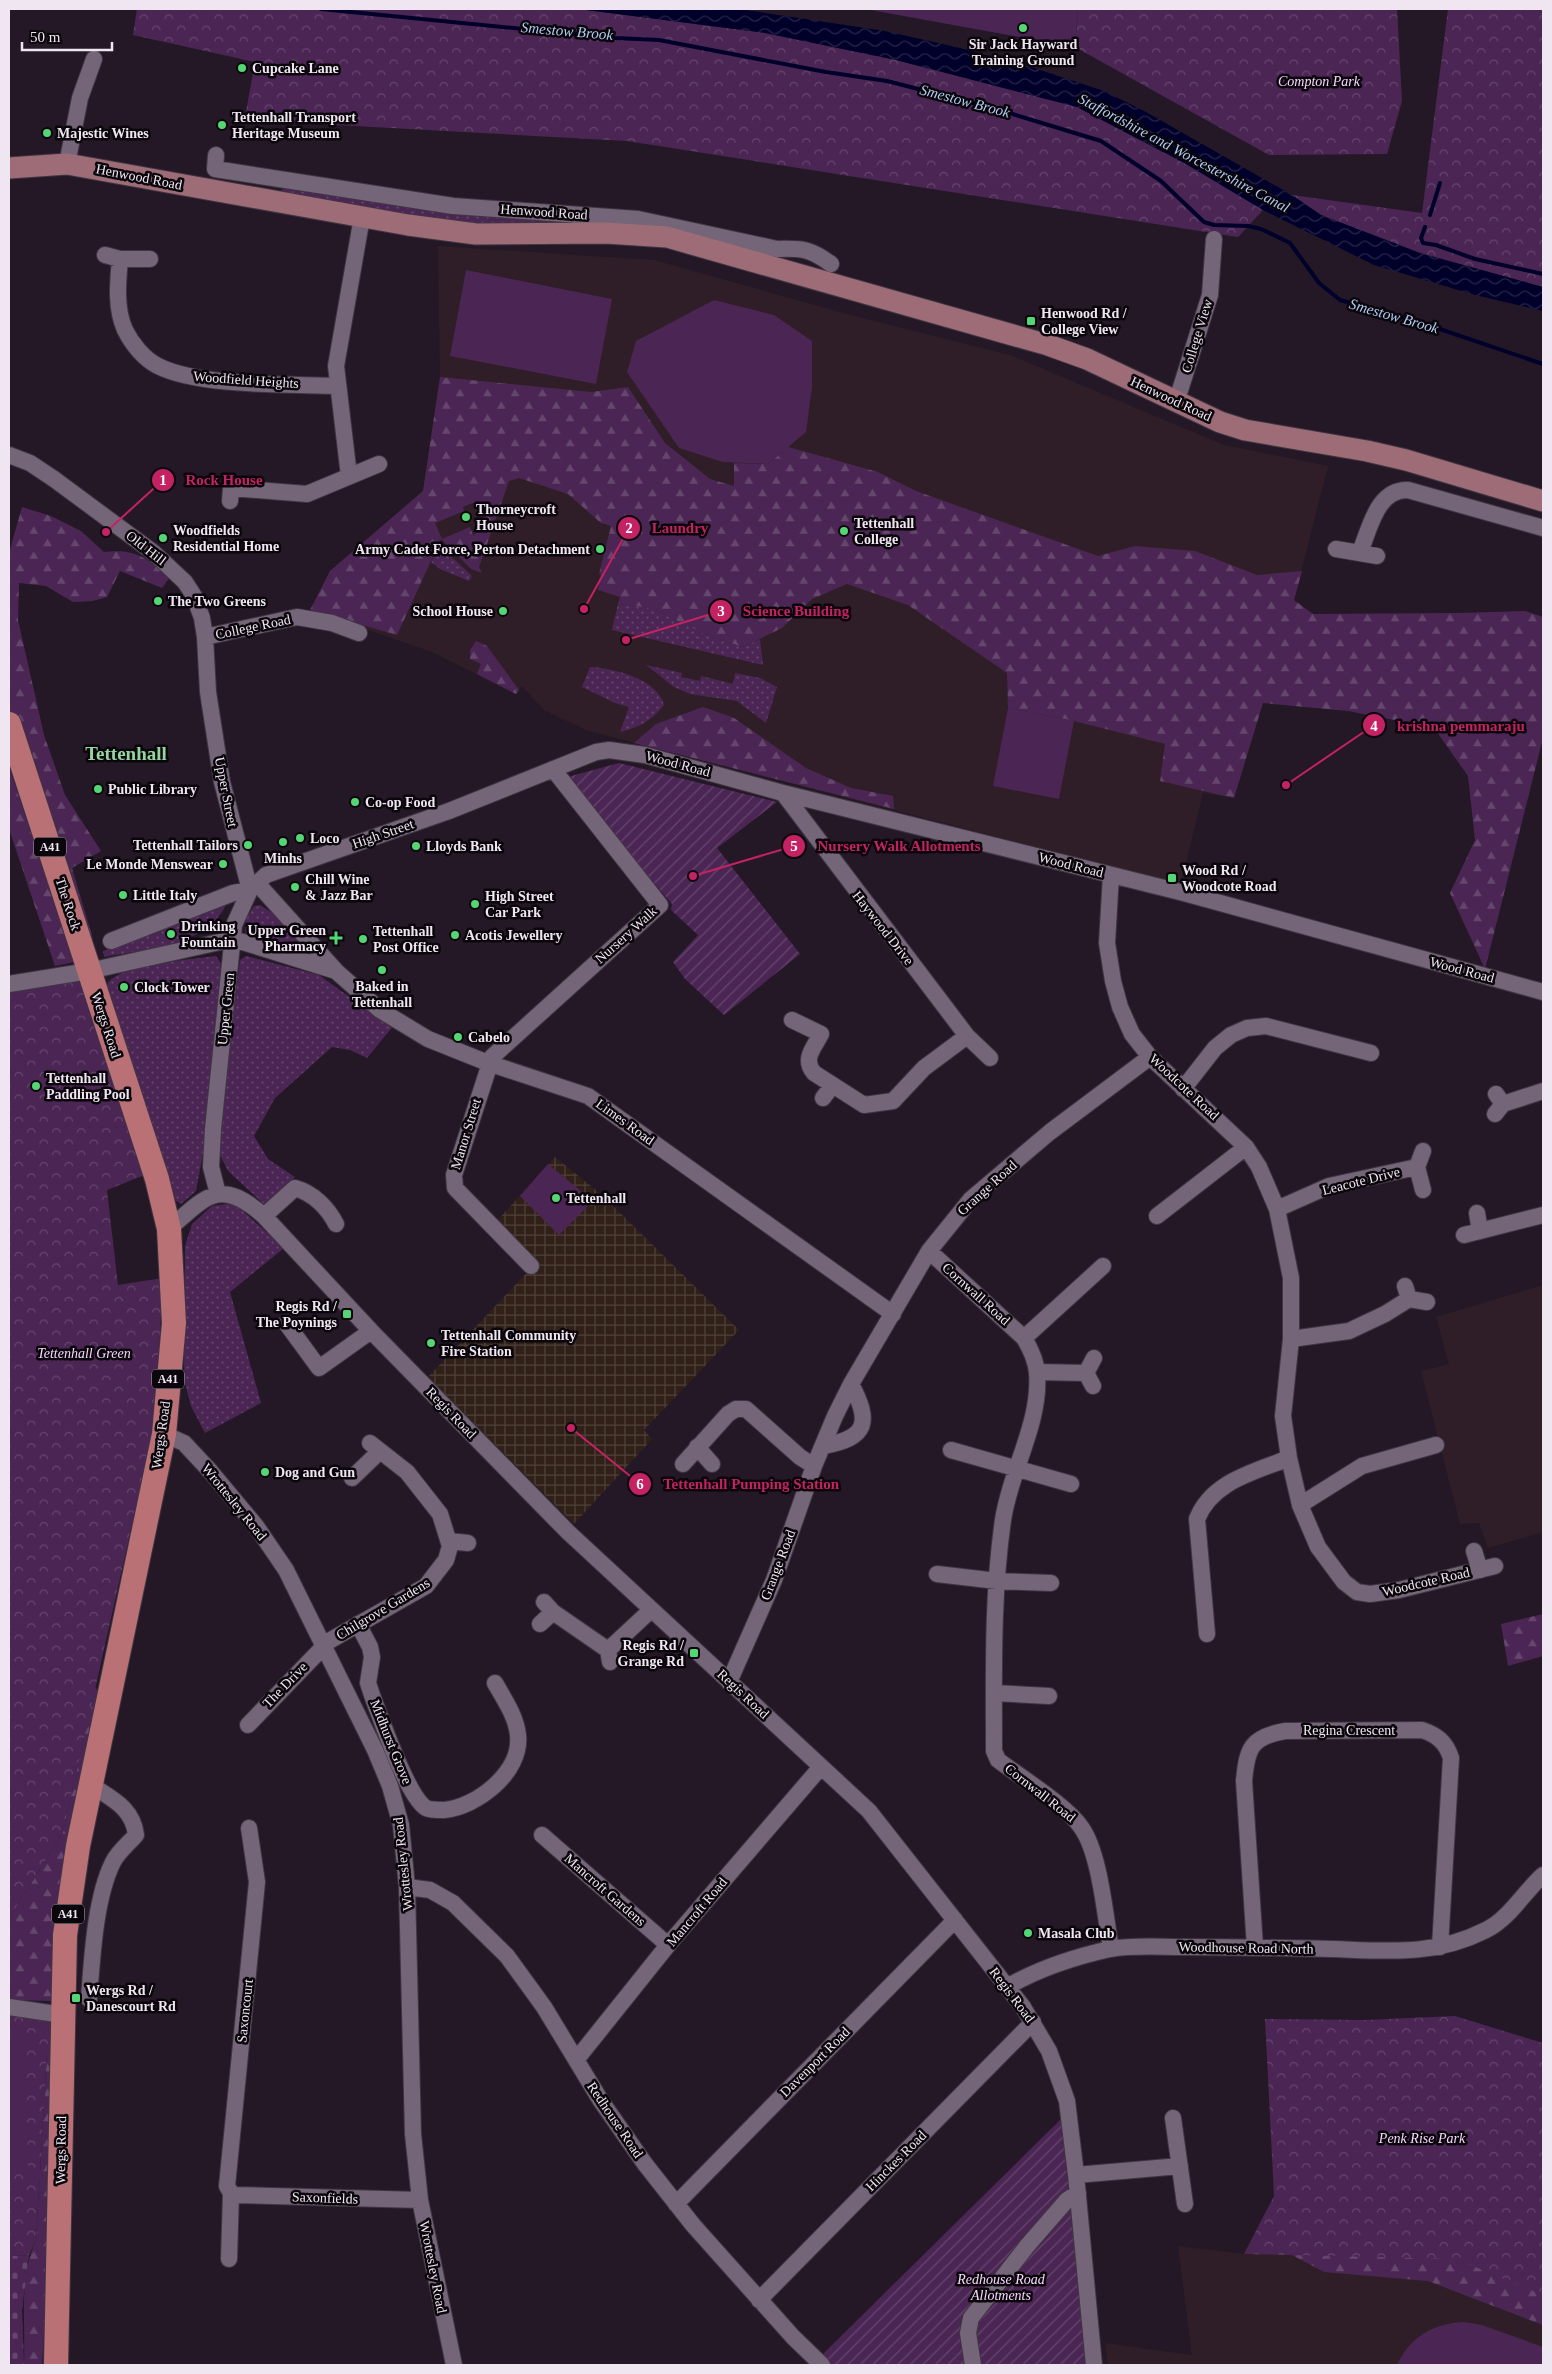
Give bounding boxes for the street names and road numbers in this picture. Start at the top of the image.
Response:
street label: Henwood Road [95,161,183,193]
street label: Henwood Road [500,201,588,223]
street label: College View [1179,296,1216,375]
street label: Woodfield Heights [193,369,299,391]
street label: Henwood Road [1128,374,1214,424]
street label: Old Hill [123,528,169,568]
street label: College Road [214,612,292,642]
street label: Wood Road [644,748,712,780]
street label: Upper Street [212,756,240,828]
street label: High Street [350,816,416,852]
road number: A41 [34,838,66,856]
street label: Wood Road [1037,850,1105,880]
street label: The Rock [52,876,84,932]
street label: Haywood Drive [849,888,917,968]
street label: Nursery Walk [592,903,660,967]
street label: Wood Road [1428,954,1496,986]
street label: Upper Green [215,972,237,1046]
street label: Wergs Road [88,990,124,1060]
street label: Woodcote Road [1146,1051,1222,1123]
street label: Limes Road [593,1096,657,1148]
street label: Manor Street [448,1097,484,1171]
street label: Grange Road [954,1158,1020,1218]
street label: Leacote Drive [1321,1164,1401,1198]
street label: Cornwall Road [939,1260,1013,1328]
road number: A41 [152,1370,184,1388]
street label: Regis Road [423,1384,479,1442]
street label: Wergs Road [149,1400,173,1470]
street label: Wrottesley Road [199,1461,269,1543]
street label: Grange Road [758,1528,798,1602]
street label: Woodcote Road [1381,1565,1471,1599]
street label: Chilgrove Gardens [334,1575,432,1643]
street label: The Drive [260,1659,310,1711]
street label: Regis Road [714,1666,772,1722]
street label: Midhurst Grove [367,1698,415,1786]
street label: Regina Crescent [1303,1723,1395,1738]
street label: Cornwall Road [1002,1761,1078,1825]
street label: Wrottesley Road [391,1817,415,1911]
street label: Mancroft Gardens [561,1851,649,1929]
street label: Mancroft Road [664,1875,730,1949]
road number: A41 [52,1905,84,1924]
street label: Woodhouse Road North [1178,1939,1314,1957]
street label: Regis Road [986,1965,1038,2025]
street label: Saxoncourt [234,1978,256,2043]
street label: Davenport Road [777,2024,853,2100]
street label: Redhouse Road [584,2079,646,2161]
street label: Wergs Road [53,2116,69,2184]
street label: Hinckes Road [863,2128,929,2194]
street label: Saxonfields [292,2189,358,2207]
street label: Wrottesley Road [417,2219,449,2315]

